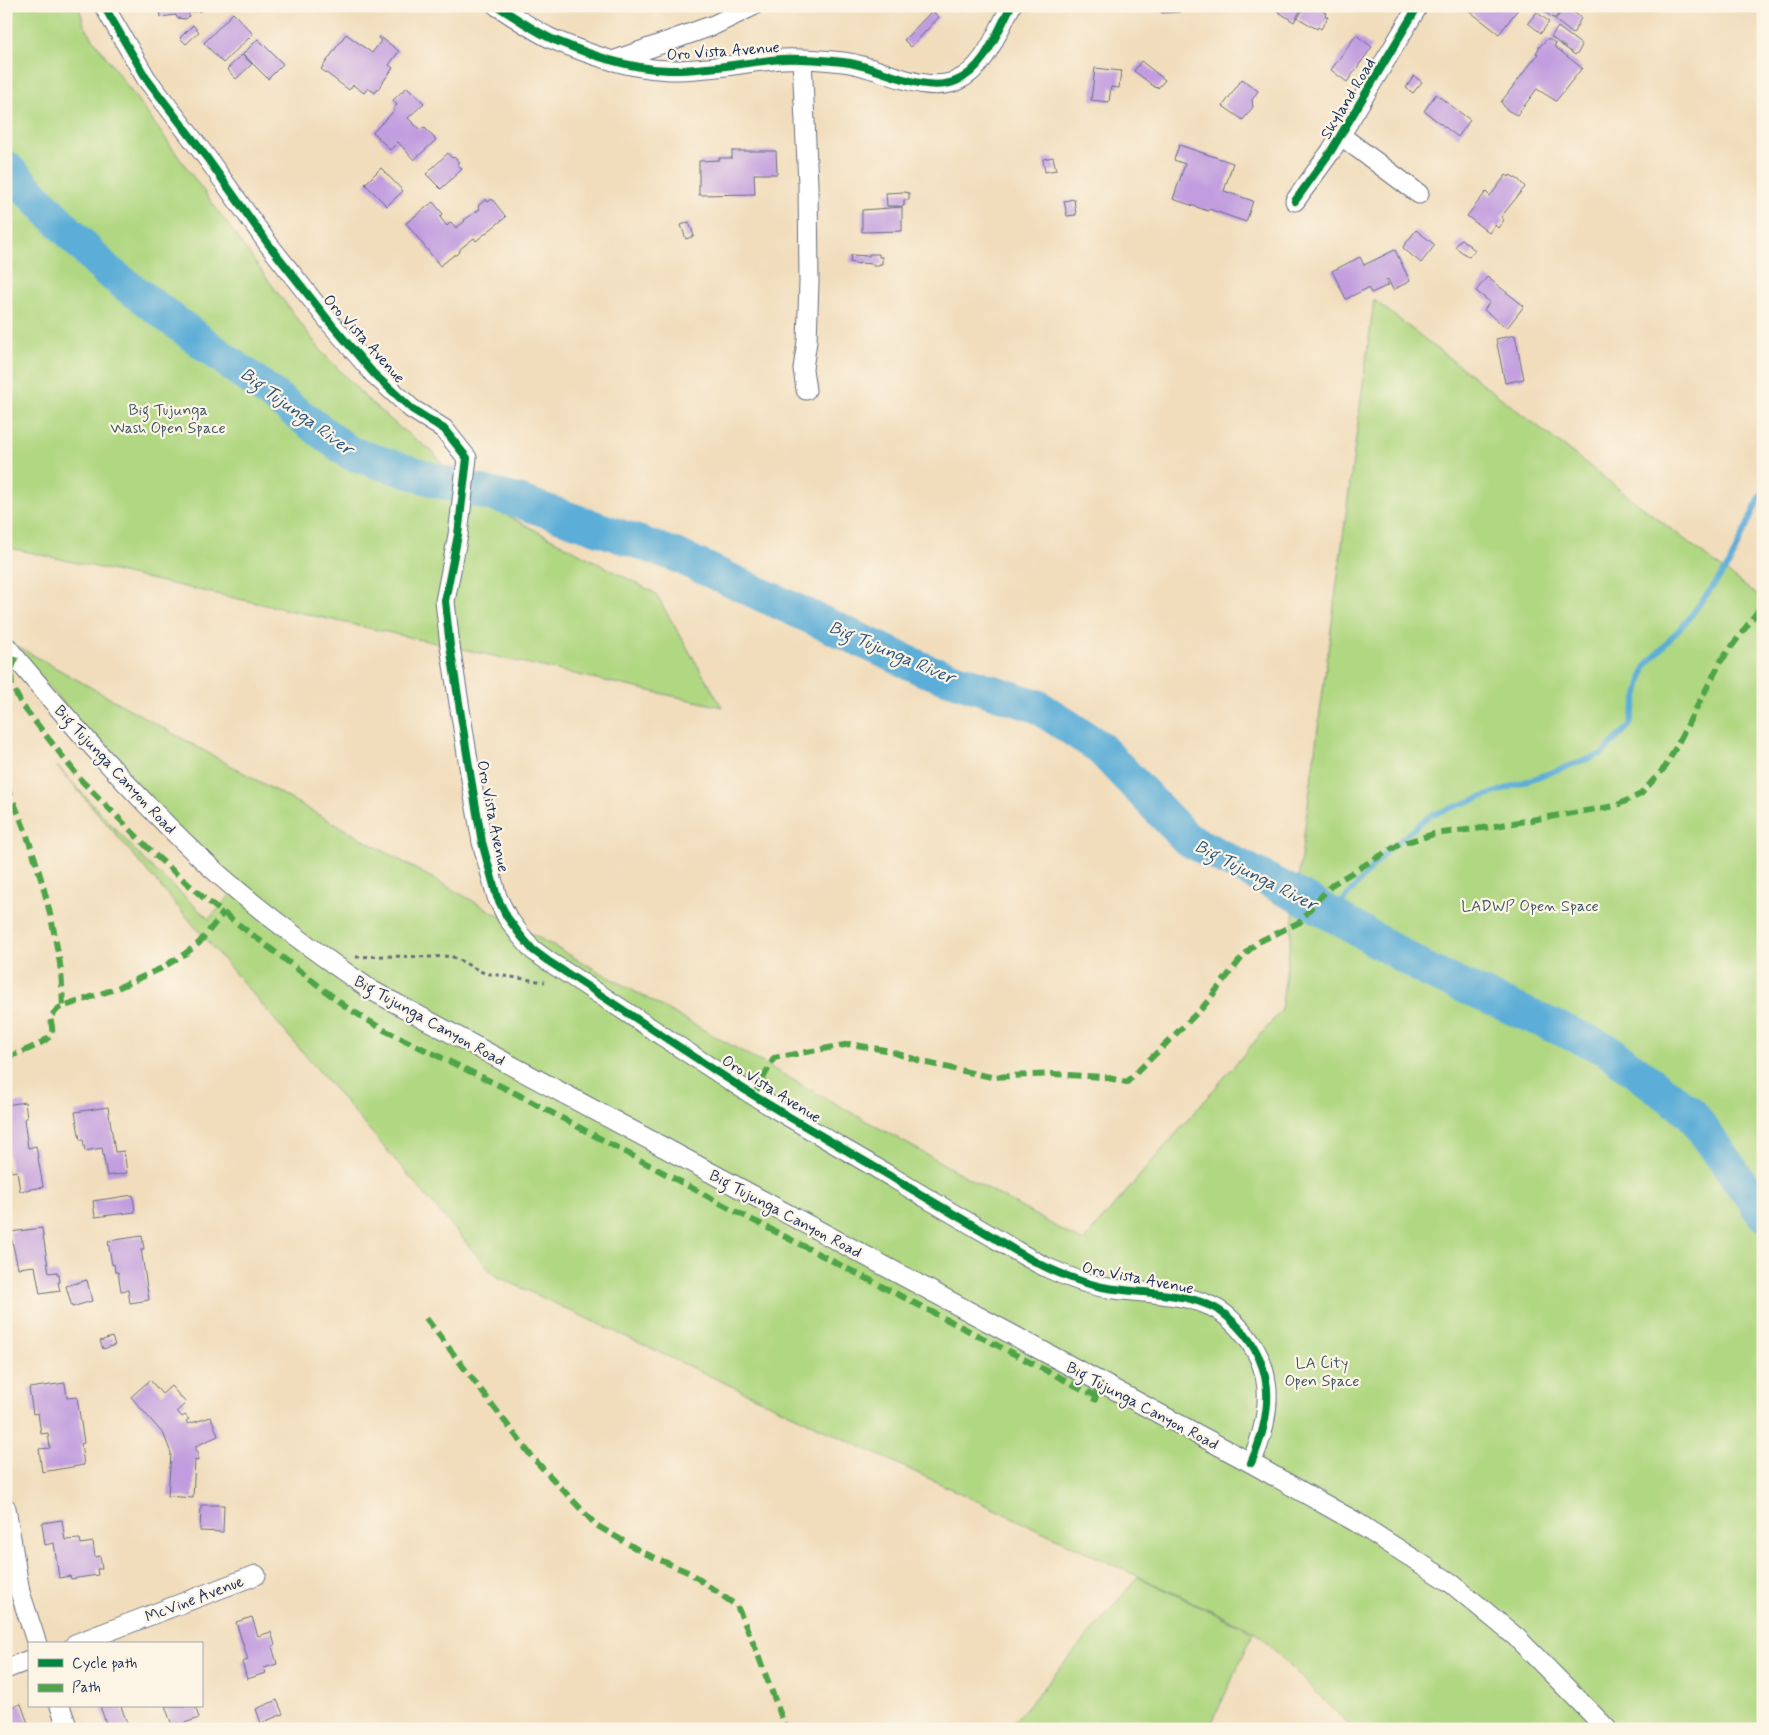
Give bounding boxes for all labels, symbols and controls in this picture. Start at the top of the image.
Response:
street label: Oro Vista Avenue [666,37,780,66]
street label: Skyland Road [1316,54,1381,143]
street label: Oro Vista Avenue [318,290,410,388]
water label: Big Tujunga River [234,363,360,464]
park label: Big Tujunga Wash Open Space [110,400,226,439]
water label: Big Tujunga River [824,616,961,693]
street label: Big Tujunga Canyon Road [49,701,180,840]
street label: Oro Vista Avenue [471,759,514,874]
water label: Big Tujunga River [1189,835,1323,920]
park label: LADWP Open Space [1461,896,1599,917]
street label: Big Tujunga Canyon Road [350,971,509,1072]
street label: Oro Vista Avenue [718,1050,825,1128]
street label: Big Tujunga Canyon Road [705,1165,865,1264]
street label: Oro Vista Avenue [1080,1257,1195,1300]
park label: LA City Open Space [1284,1353,1360,1392]
street label: Big Tujunga Canyon Road [1062,1357,1222,1456]
street label: McVine Avenue [142,1571,247,1628]
legend [28,1642,202,1708]
text: Cycle path [72,1654,137,1674]
text: Path [72,1678,101,1698]

